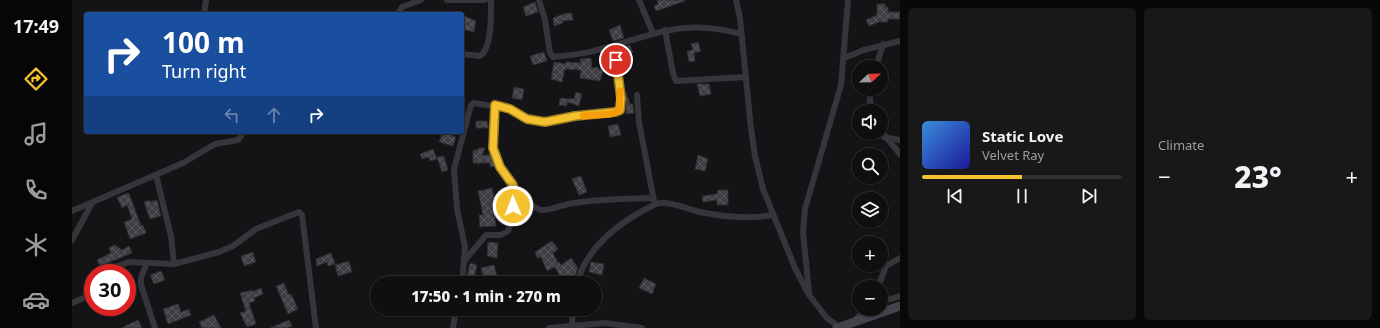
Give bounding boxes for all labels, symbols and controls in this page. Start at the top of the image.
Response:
text: 17:49 [13,14,59,38]
text: 100 m [162,23,245,61]
icon: right [96,28,148,80]
pin [599,43,633,77]
icon: arrive [605,49,627,71]
text: Turn right [162,59,246,83]
north arrow [852,60,888,96]
map controls [852,60,888,316]
icon: directions [22,65,50,93]
icon: left [221,104,243,126]
icon: ahead [263,104,285,126]
icon: right [305,104,327,126]
button: sound [852,104,888,140]
icon: music [22,120,50,148]
text: Static Love [982,126,1063,146]
text: Climate [1158,136,1204,154]
text: Velvet Ray [982,146,1044,164]
button: search [852,148,888,184]
text: 23° [1234,156,1282,197]
text: − [1158,161,1171,191]
text: + [1345,161,1358,191]
icon: phone [22,176,50,204]
position arrow [492,185,534,227]
icon: previous [944,185,966,207]
icon: pause [1011,185,1033,207]
icon: next [1078,185,1100,207]
button: layers [852,192,888,228]
icon: climate [22,231,50,259]
button: + [852,236,888,272]
speed limit sign: 30 [84,264,136,316]
button: − [852,280,888,316]
icon: car [22,286,50,314]
text: 17:50 · 1 min · 270 m [411,286,561,306]

